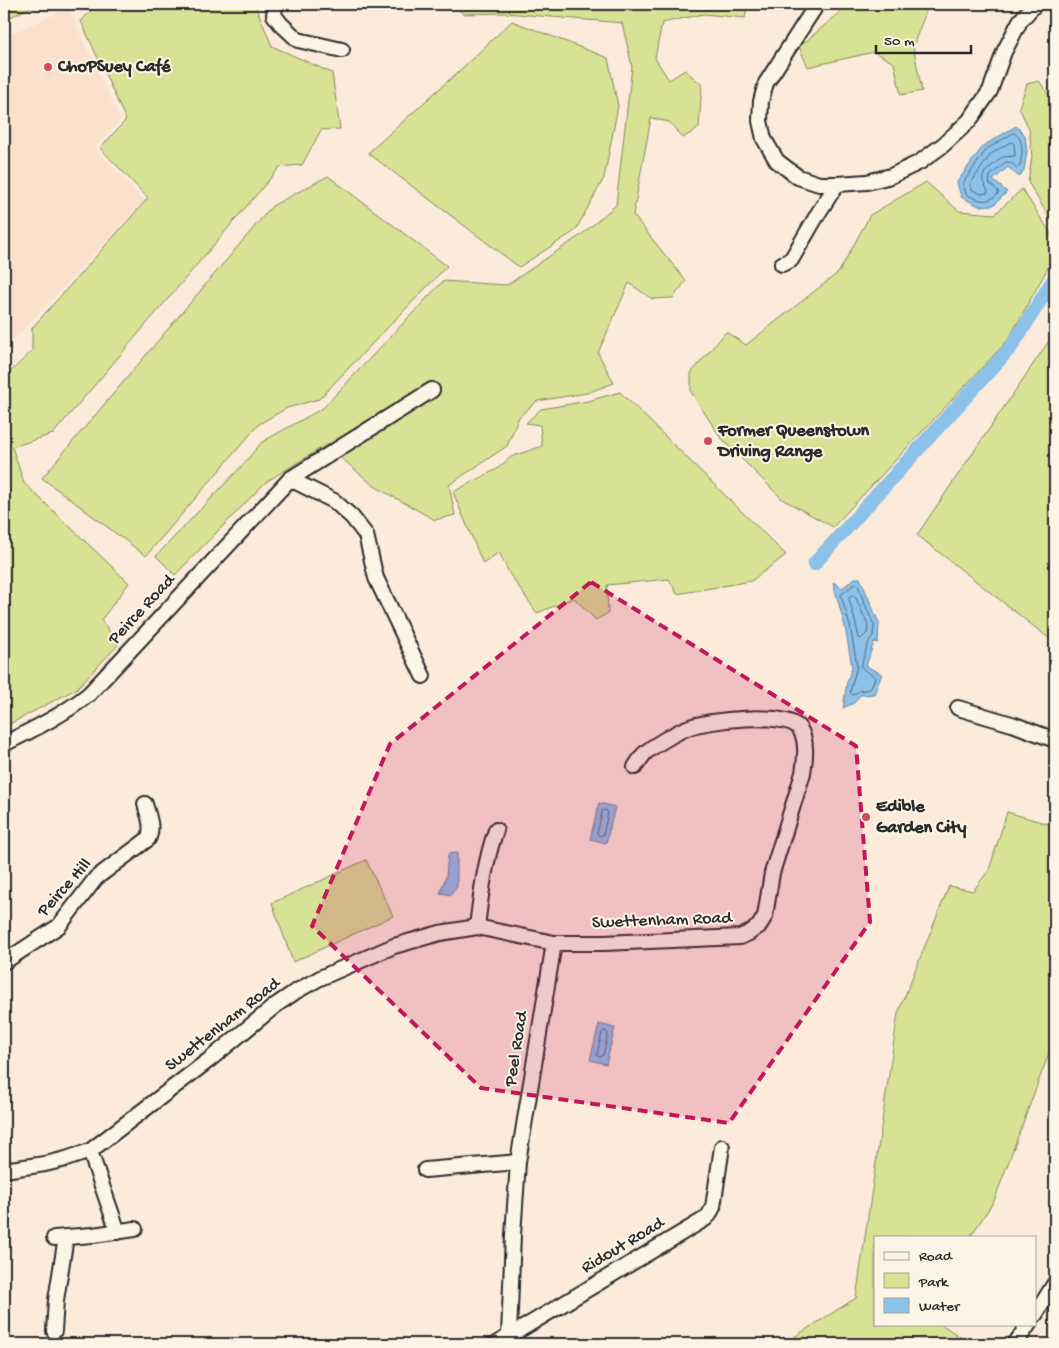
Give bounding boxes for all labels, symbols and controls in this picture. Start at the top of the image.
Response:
scale bar [876,22,972,54]
text: 50 m [884,33,915,51]
place label: ChoPSuey Café [57,57,171,78]
marker: ChoPSuey Café [42,61,54,73]
place label: Former Queenstown Driving Range [716,421,870,463]
marker: Former Queenstown Driving Range [702,435,714,447]
street label: Peirce Road [103,569,181,650]
place label: Edible Garden City [876,797,966,839]
marker: Edible Garden City [860,811,872,823]
street label: Peirce Hill [33,854,97,922]
street label: Swettenham Road [592,908,734,934]
street label: Swettenham Road [161,973,286,1076]
street label: Peel Road [501,1008,534,1089]
street label: Ridout Road [578,1212,669,1279]
legend [874,1236,1036,1326]
text: Road [919,1248,953,1266]
text: Park [918,1274,949,1292]
text: Water [919,1298,961,1316]

